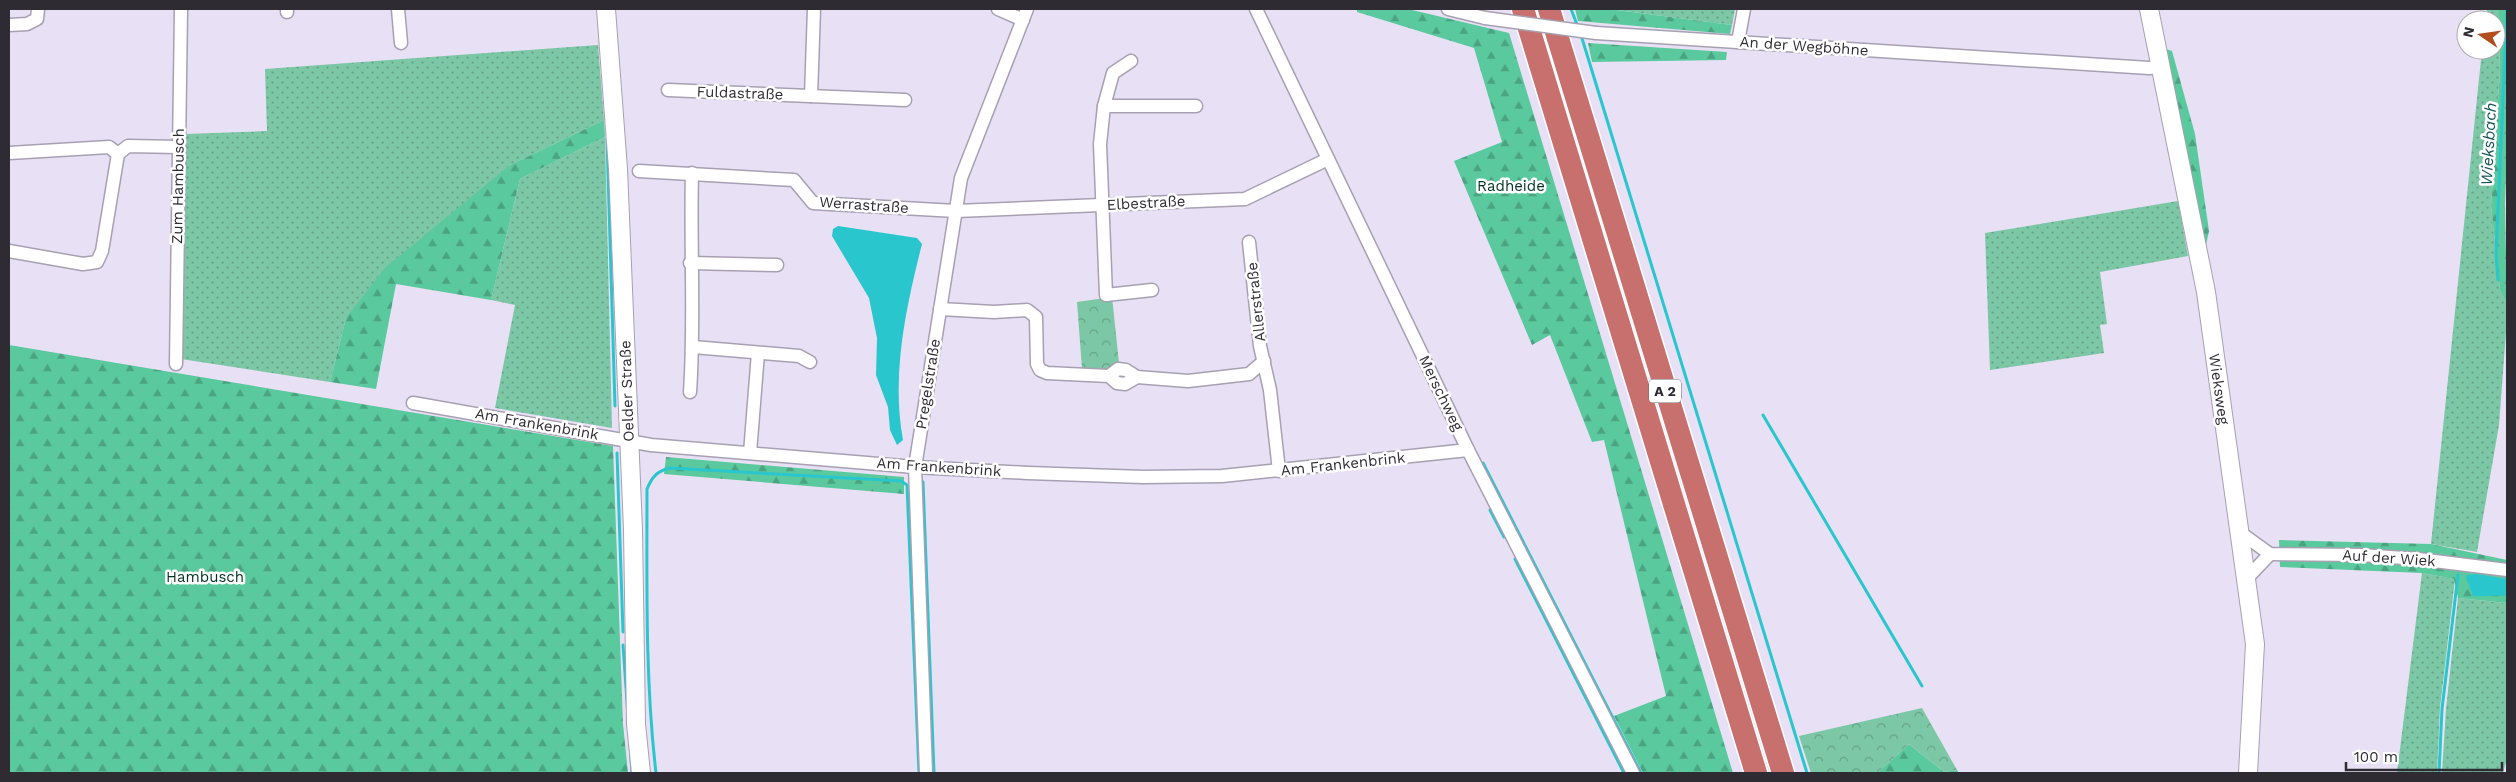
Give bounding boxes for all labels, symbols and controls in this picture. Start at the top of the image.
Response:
north arrow [2456,10,2506,60]
text: N [2459,25,2477,39]
street label: An der Wegböhne [1739,33,1869,59]
street label: Fuldastraße [696,82,784,104]
water label: Wieksbach [2477,102,2500,186]
street label: Zum Hambusch [168,128,188,244]
park label: Radheide [1477,177,1545,195]
street label: Elbestraße [1106,192,1186,214]
street label: Werrastraße [819,193,909,217]
street label: Allerstraße [1243,261,1269,343]
street label: Pregelstraße [912,337,944,431]
street label: Oelder Straße [616,340,638,442]
street label: Merschweg [1415,352,1467,434]
street label: Wieksweg [2205,352,2233,426]
road number: A 2 [1649,380,1681,402]
street label: Am Frankenbrink [474,404,601,444]
street label: Am Frankenbrink [1280,448,1407,479]
street label: Am Frankenbrink [876,454,1002,480]
street label: Auf der Wiek [2342,546,2437,570]
park label: Hambusch [166,568,244,586]
scale bar [2346,740,2502,772]
text: 100 m [2354,748,2398,766]

